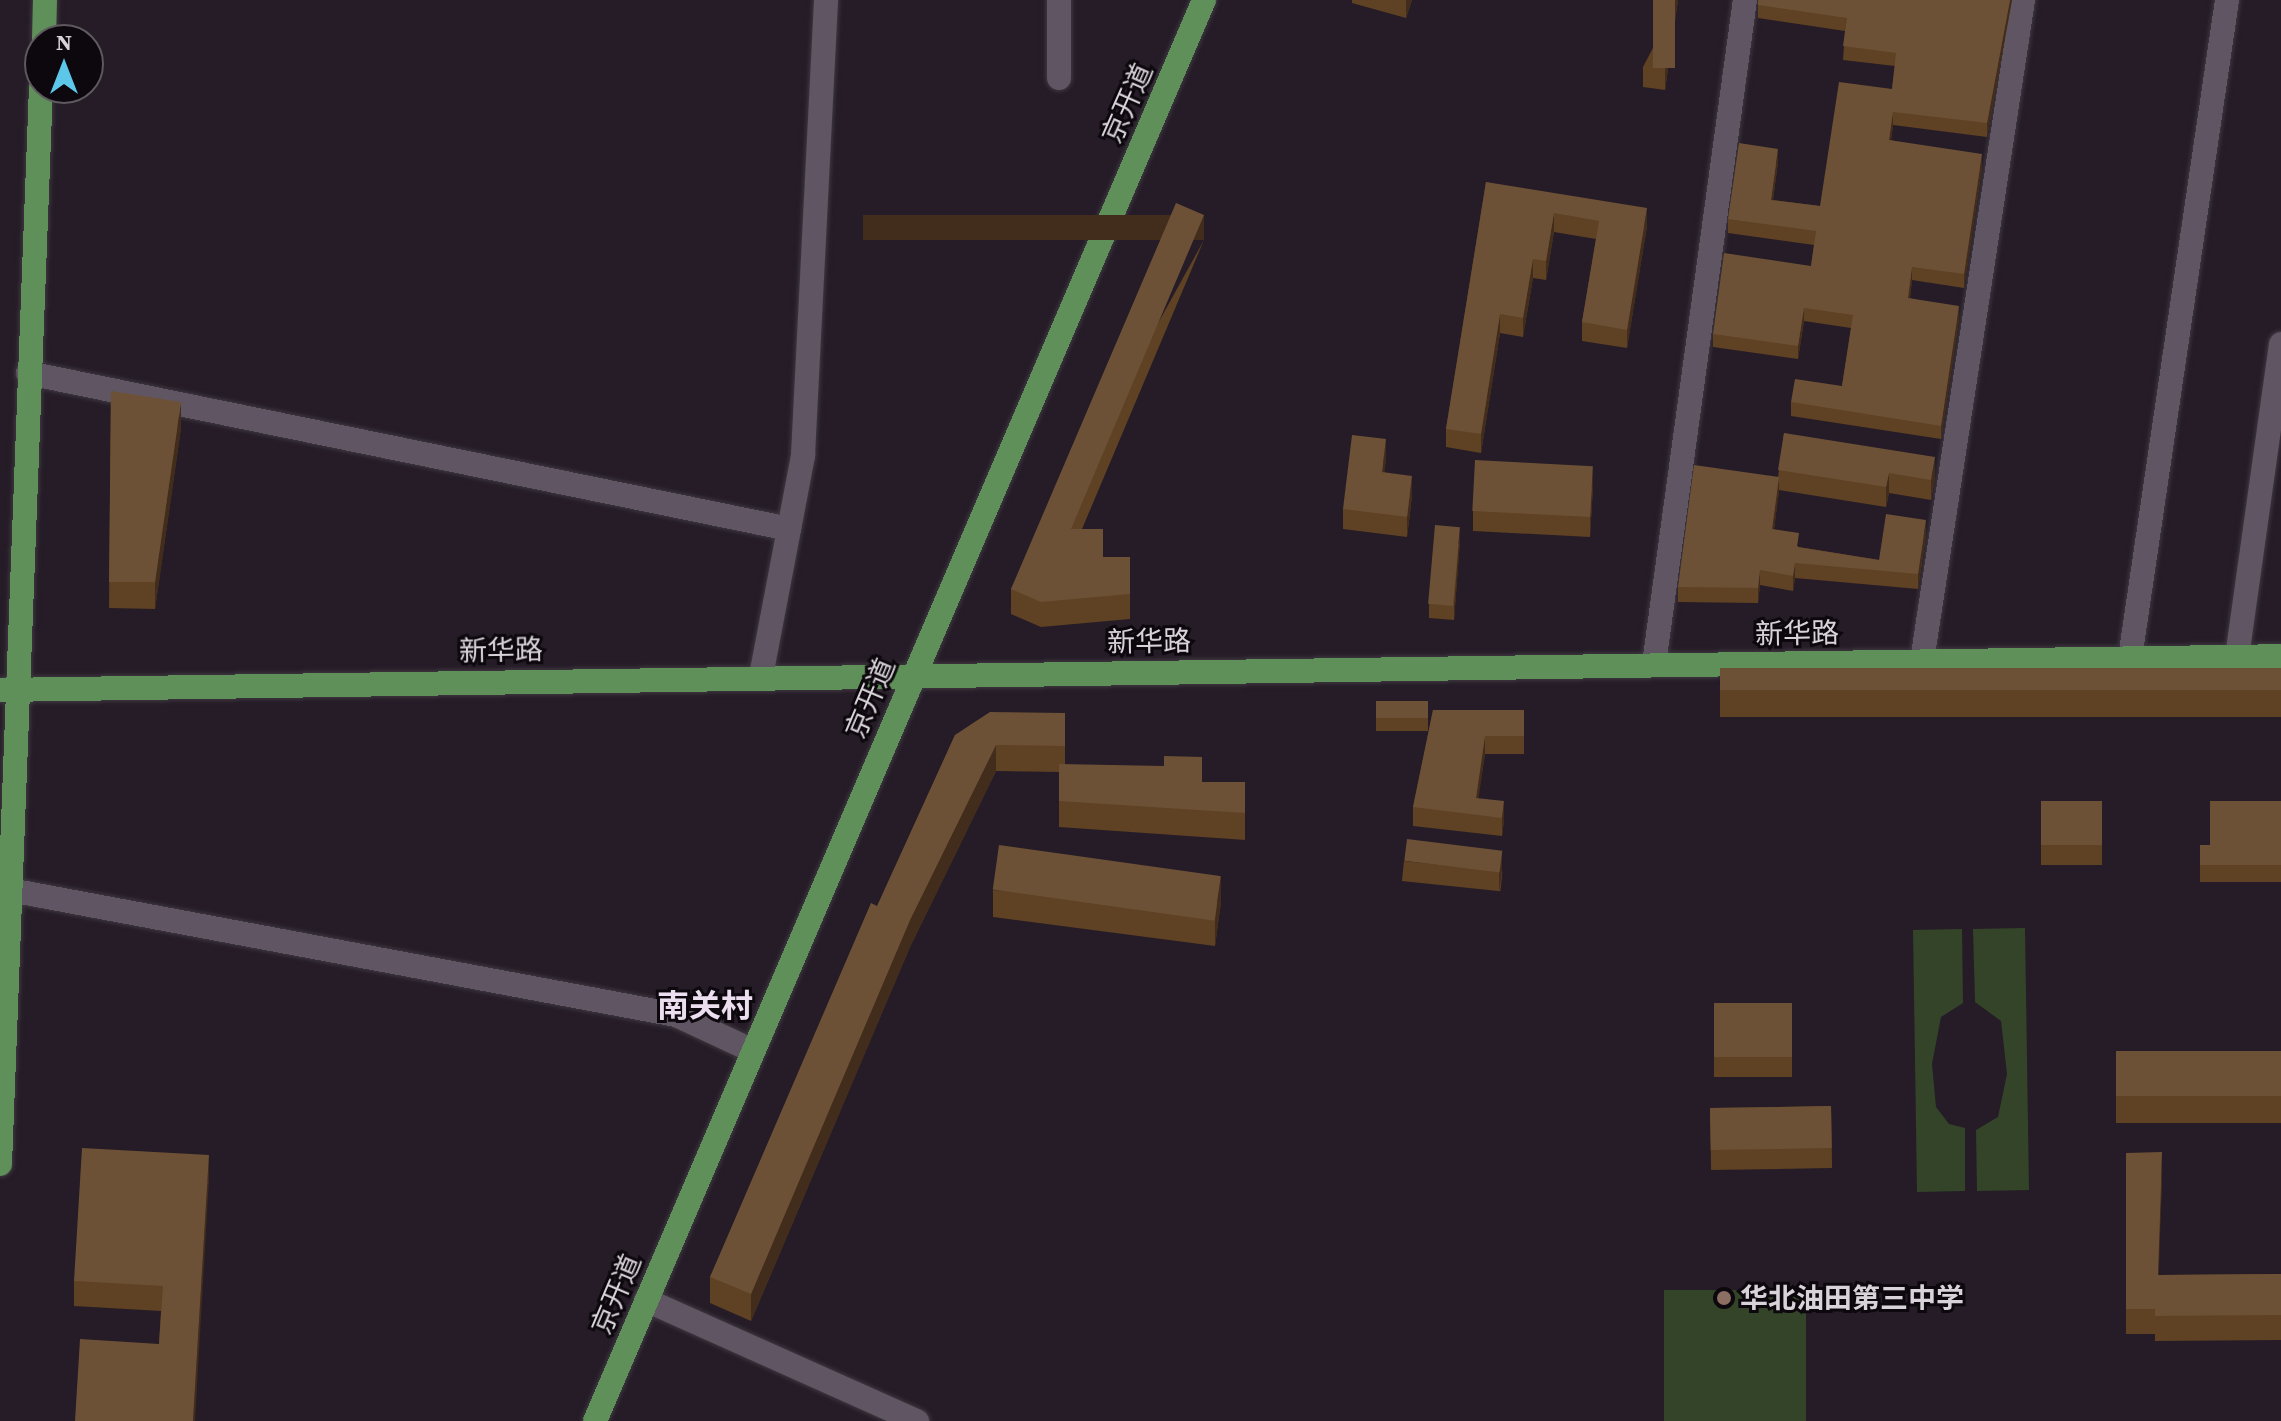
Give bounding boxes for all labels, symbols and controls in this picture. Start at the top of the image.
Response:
north arrow [24,24,104,104]
text: N [56,27,72,57]
street label: 京开道 [1095,58,1159,148]
street label: 新华路 [1755,615,1839,651]
street label: 新华路 [1107,623,1191,659]
street label: 新华路 [459,632,543,668]
street label: 京开道 [838,653,902,743]
district label: 南关村 [657,987,753,1025]
street label: 京开道 [584,1249,648,1339]
place label: 华北油田第三中学 [1740,1281,1964,1315]
marker: 华北油田第三中学 [1715,1289,1733,1307]

